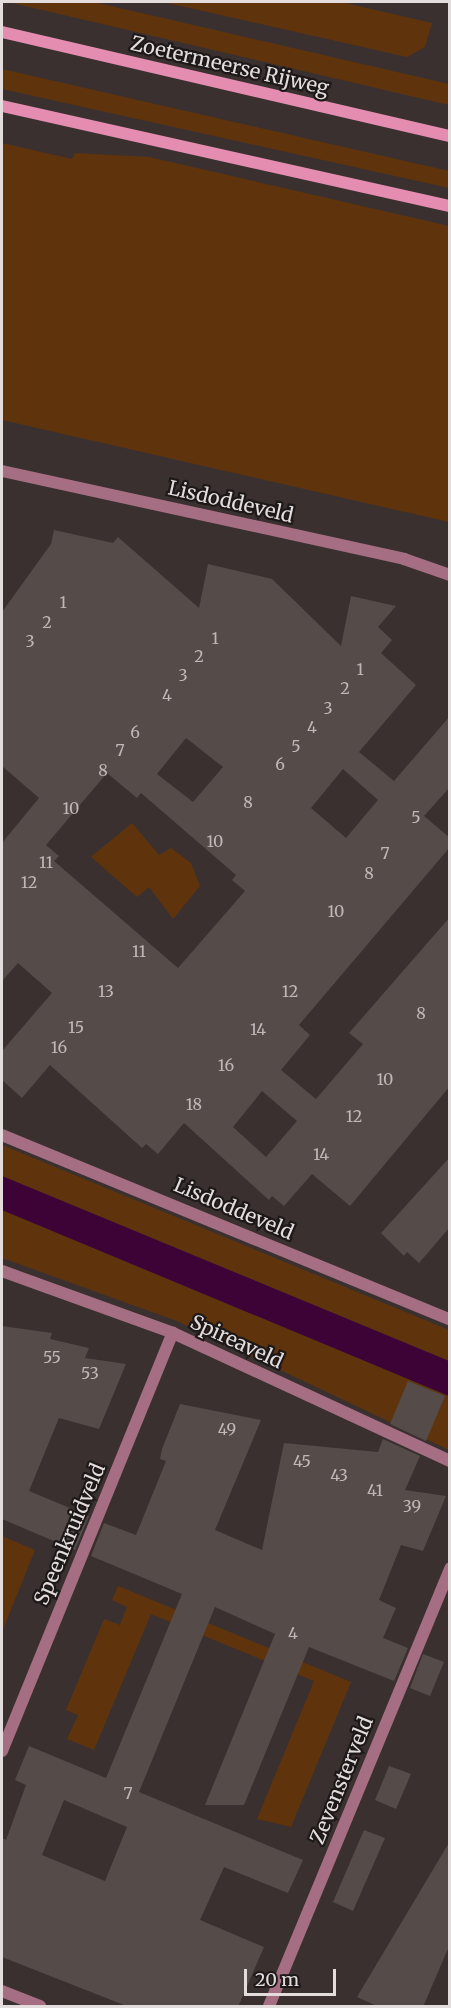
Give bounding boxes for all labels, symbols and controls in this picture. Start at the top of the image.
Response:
street label: Zoetermeerse Rijweg [128,30,332,100]
street label: Lisdoddeveld [166,475,296,527]
house number: 1 [59,592,67,612]
house number: 2 [42,612,52,632]
house number: 1 [211,628,219,648]
house number: 3 [25,631,35,651]
house number: 2 [194,646,204,666]
house number: 1 [356,659,364,679]
house number: 3 [178,665,188,685]
house number: 2 [340,678,350,698]
house number: 4 [162,685,172,705]
house number: 3 [323,698,333,718]
house number: 4 [307,717,317,737]
house number: 6 [130,722,140,742]
house number: 5 [291,736,301,756]
house number: 7 [115,740,125,760]
house number: 6 [275,754,285,774]
house number: 8 [98,760,108,780]
house number: 8 [243,792,253,812]
house number: 10 [63,798,79,818]
house number: 5 [411,807,421,827]
house number: 10 [207,831,223,851]
house number: 7 [380,843,390,863]
house number: 11 [39,852,53,872]
house number: 8 [364,863,374,883]
house number: 12 [21,872,37,892]
house number: 10 [328,901,344,921]
house number: 11 [132,941,146,961]
house number: 13 [98,981,114,1001]
house number: 12 [282,981,298,1001]
house number: 8 [416,1003,426,1023]
house number: 15 [68,1017,84,1037]
house number: 14 [250,1019,266,1039]
house number: 16 [51,1037,67,1057]
house number: 16 [218,1055,234,1075]
house number: 10 [377,1069,393,1089]
house number: 18 [186,1094,202,1114]
house number: 12 [346,1106,362,1126]
house number: 14 [313,1144,329,1164]
street label: Lisdoddeveld [171,1172,297,1244]
street label: Spireaveld [187,1309,287,1373]
house number: 55 [43,1347,61,1367]
house number: 53 [81,1363,99,1383]
house number: 49 [218,1419,236,1439]
house number: 45 [293,1451,311,1471]
street label: Speenkruidveld [28,1460,110,1608]
house number: 43 [330,1465,348,1485]
house number: 41 [367,1480,383,1500]
house number: 39 [403,1496,421,1516]
house number: 4 [288,1623,298,1643]
street label: Zevensterveld [305,1713,377,1847]
house number: 7 [123,1783,133,1803]
scale bar [247,1957,338,1995]
text: 20 m [255,1968,299,1991]

